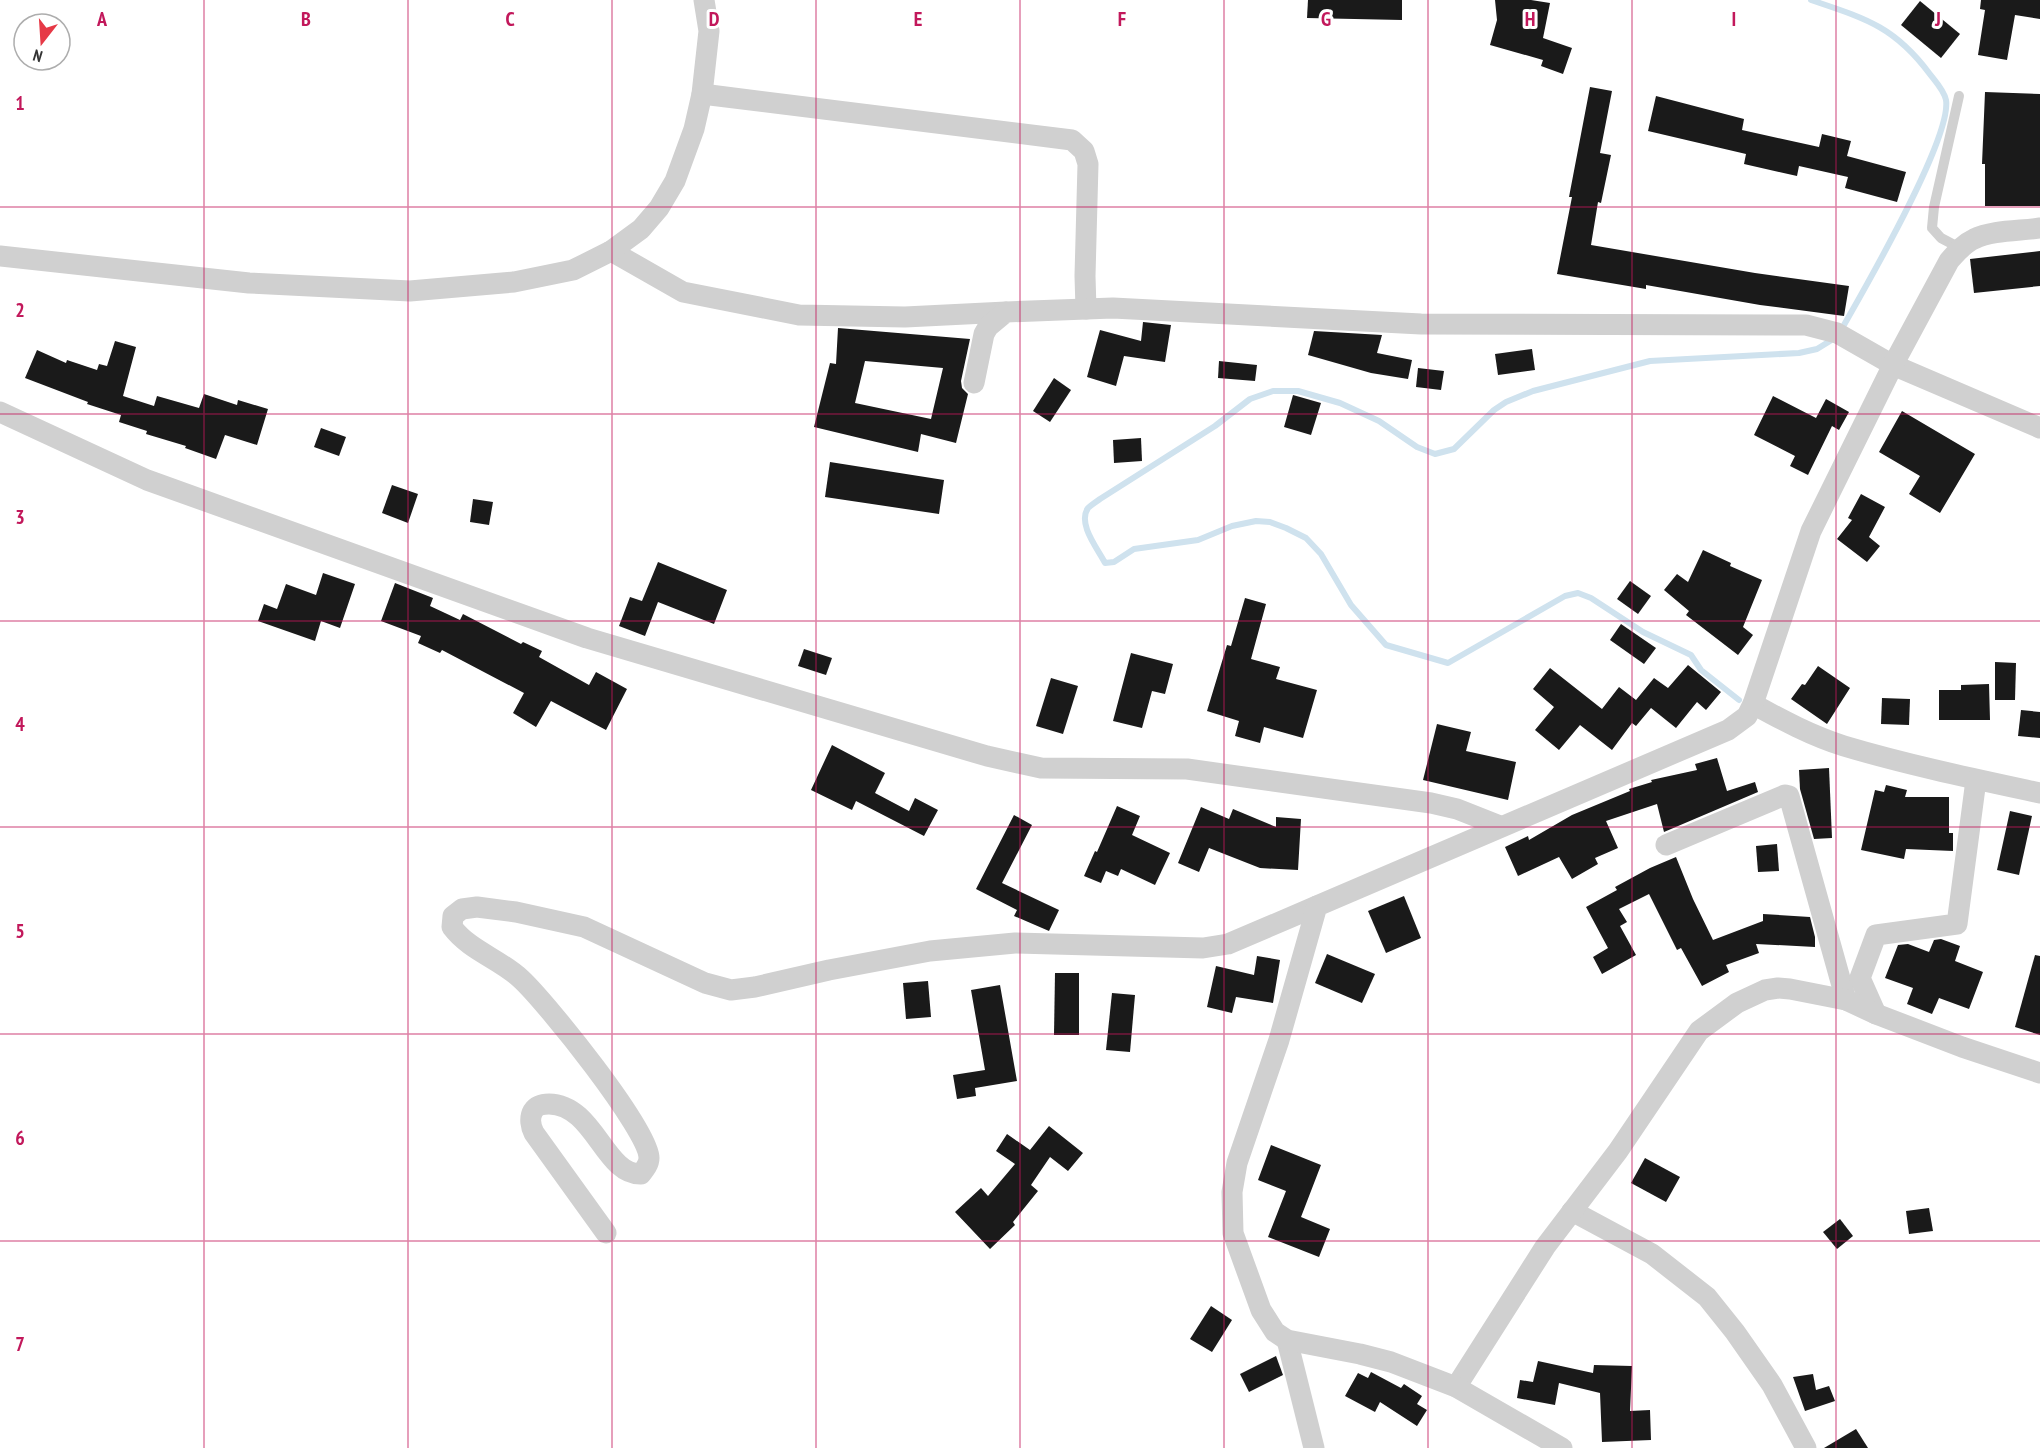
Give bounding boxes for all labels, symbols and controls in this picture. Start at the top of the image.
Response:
text: A [96,6,108,32]
text: B [301,6,311,32]
text: C [505,6,515,32]
text: D [709,6,720,32]
text: E [914,6,922,32]
text: F [1118,6,1126,32]
text: G [1321,6,1331,32]
text: H [1525,6,1535,32]
text: I [1732,6,1736,32]
text: J [1934,6,1941,32]
north arrow [12,12,72,72]
text: N [31,46,45,67]
text: 1 [15,90,25,116]
text: 2 [15,297,25,323]
text: 3 [15,504,25,530]
text: 4 [15,711,25,737]
text: 5 [15,918,25,944]
text: 6 [15,1125,25,1151]
text: 7 [15,1331,25,1357]

